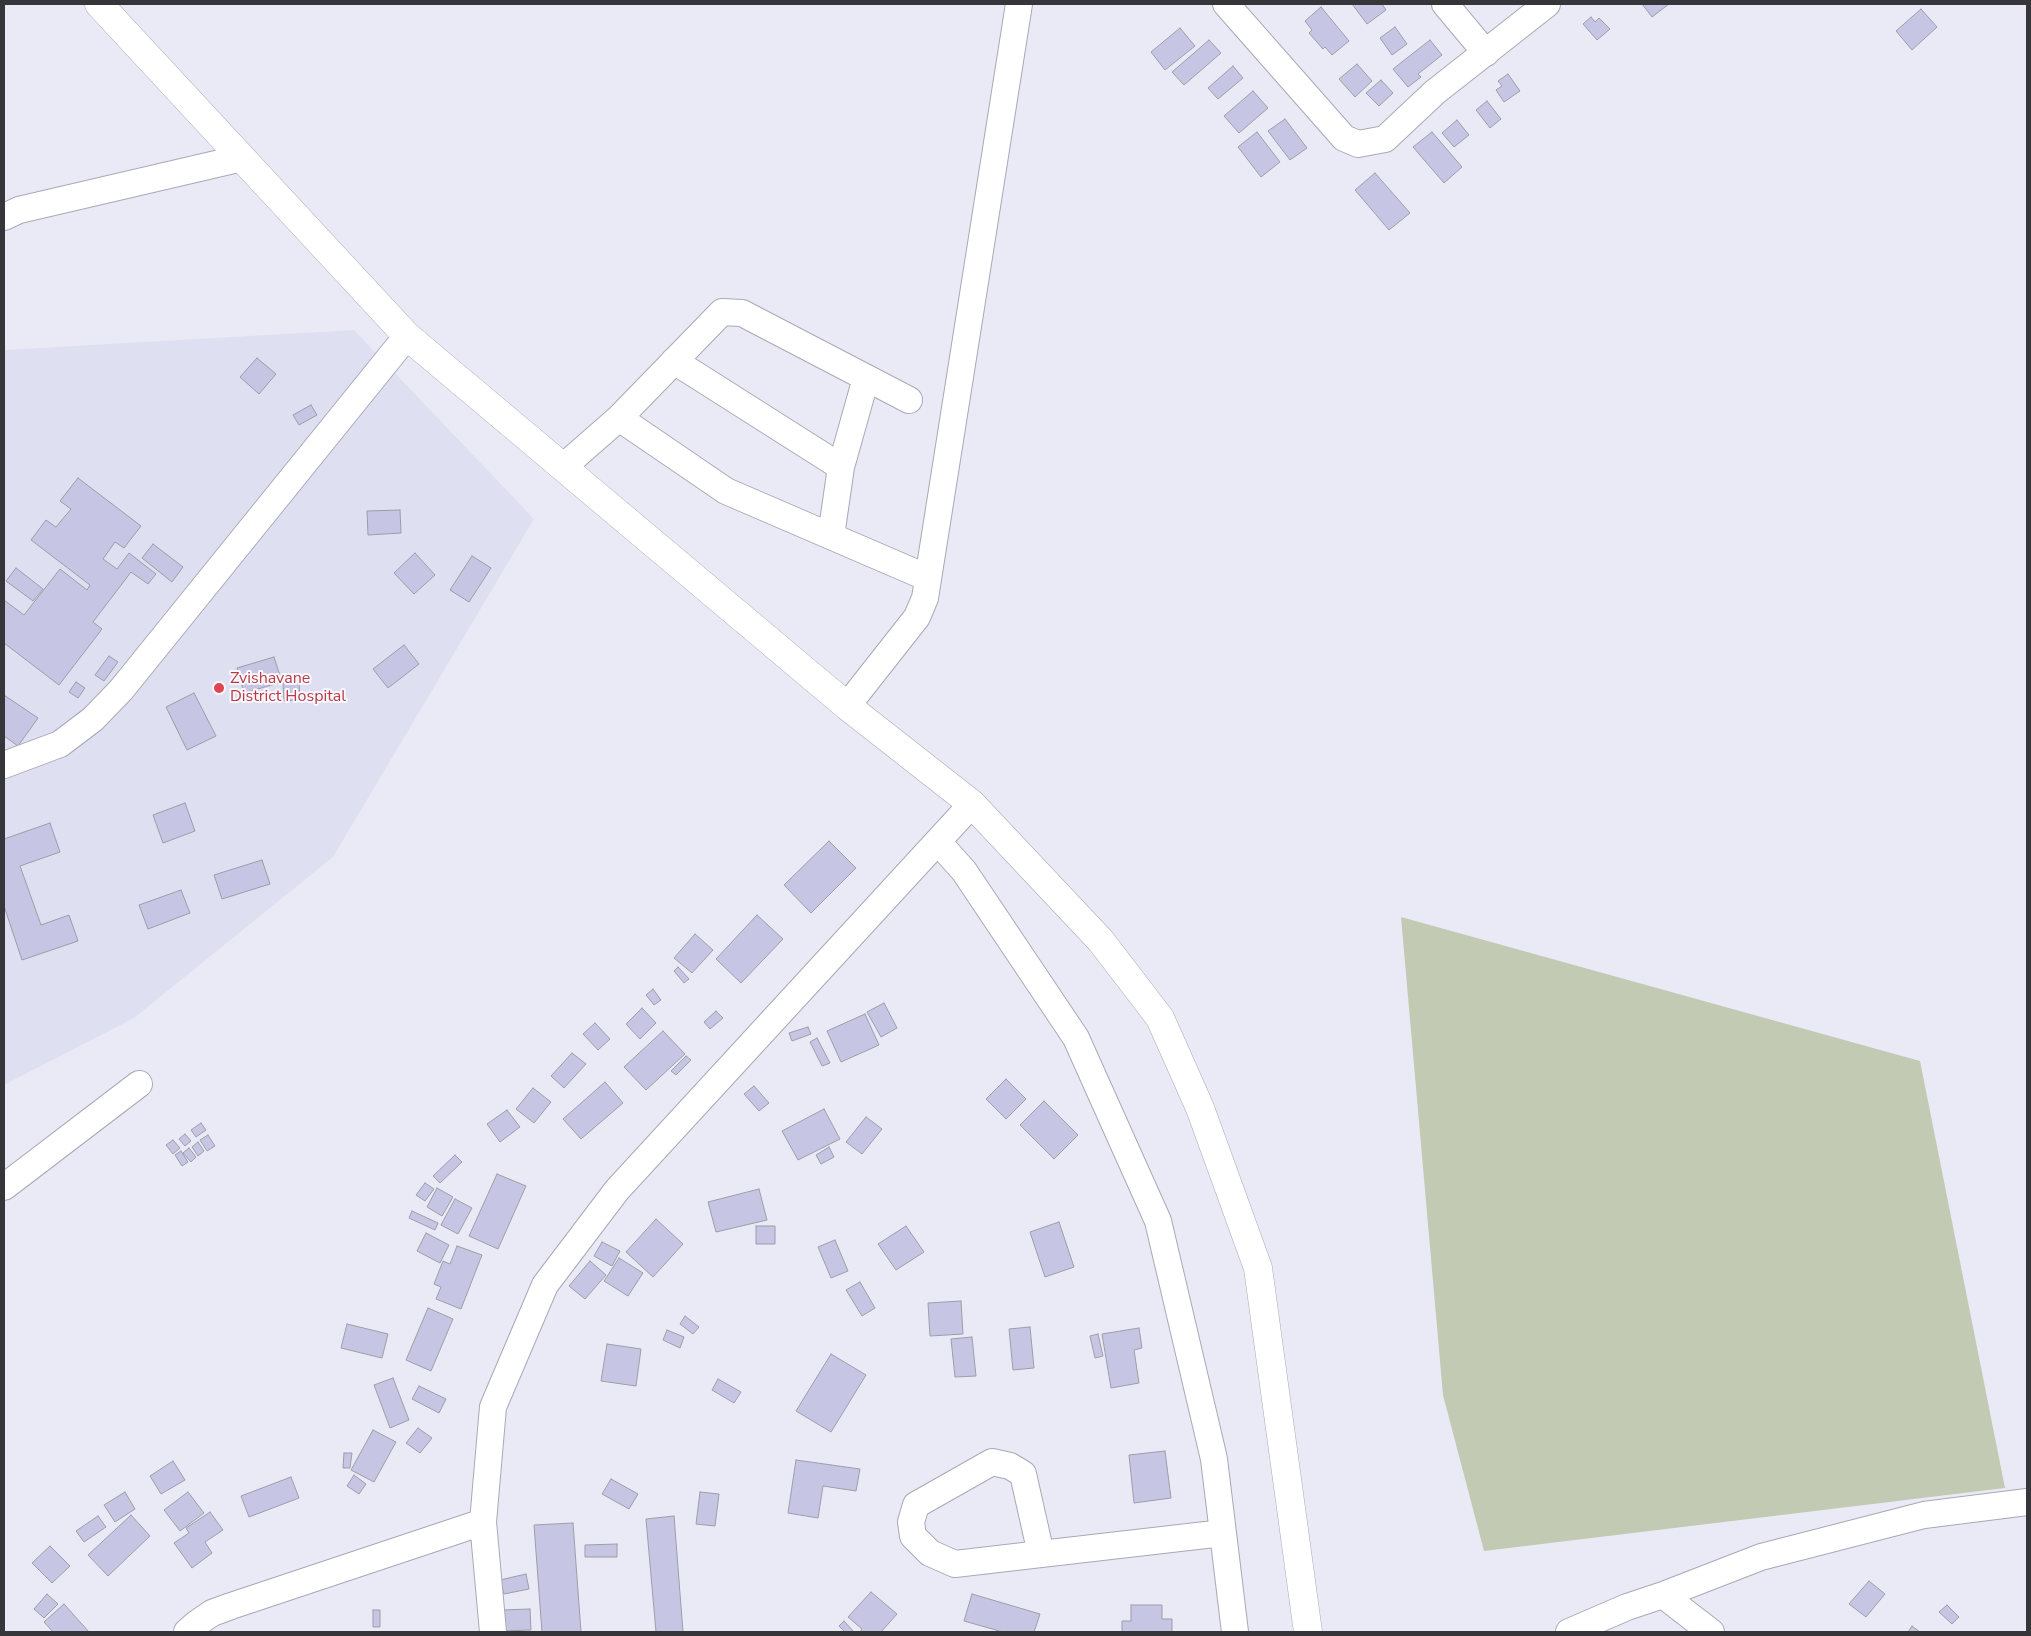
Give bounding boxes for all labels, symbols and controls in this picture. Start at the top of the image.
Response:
place label: Zvishavane District Hospital [230,669,346,707]
marker: Zvishavane District Hospital [212,681,226,695]

